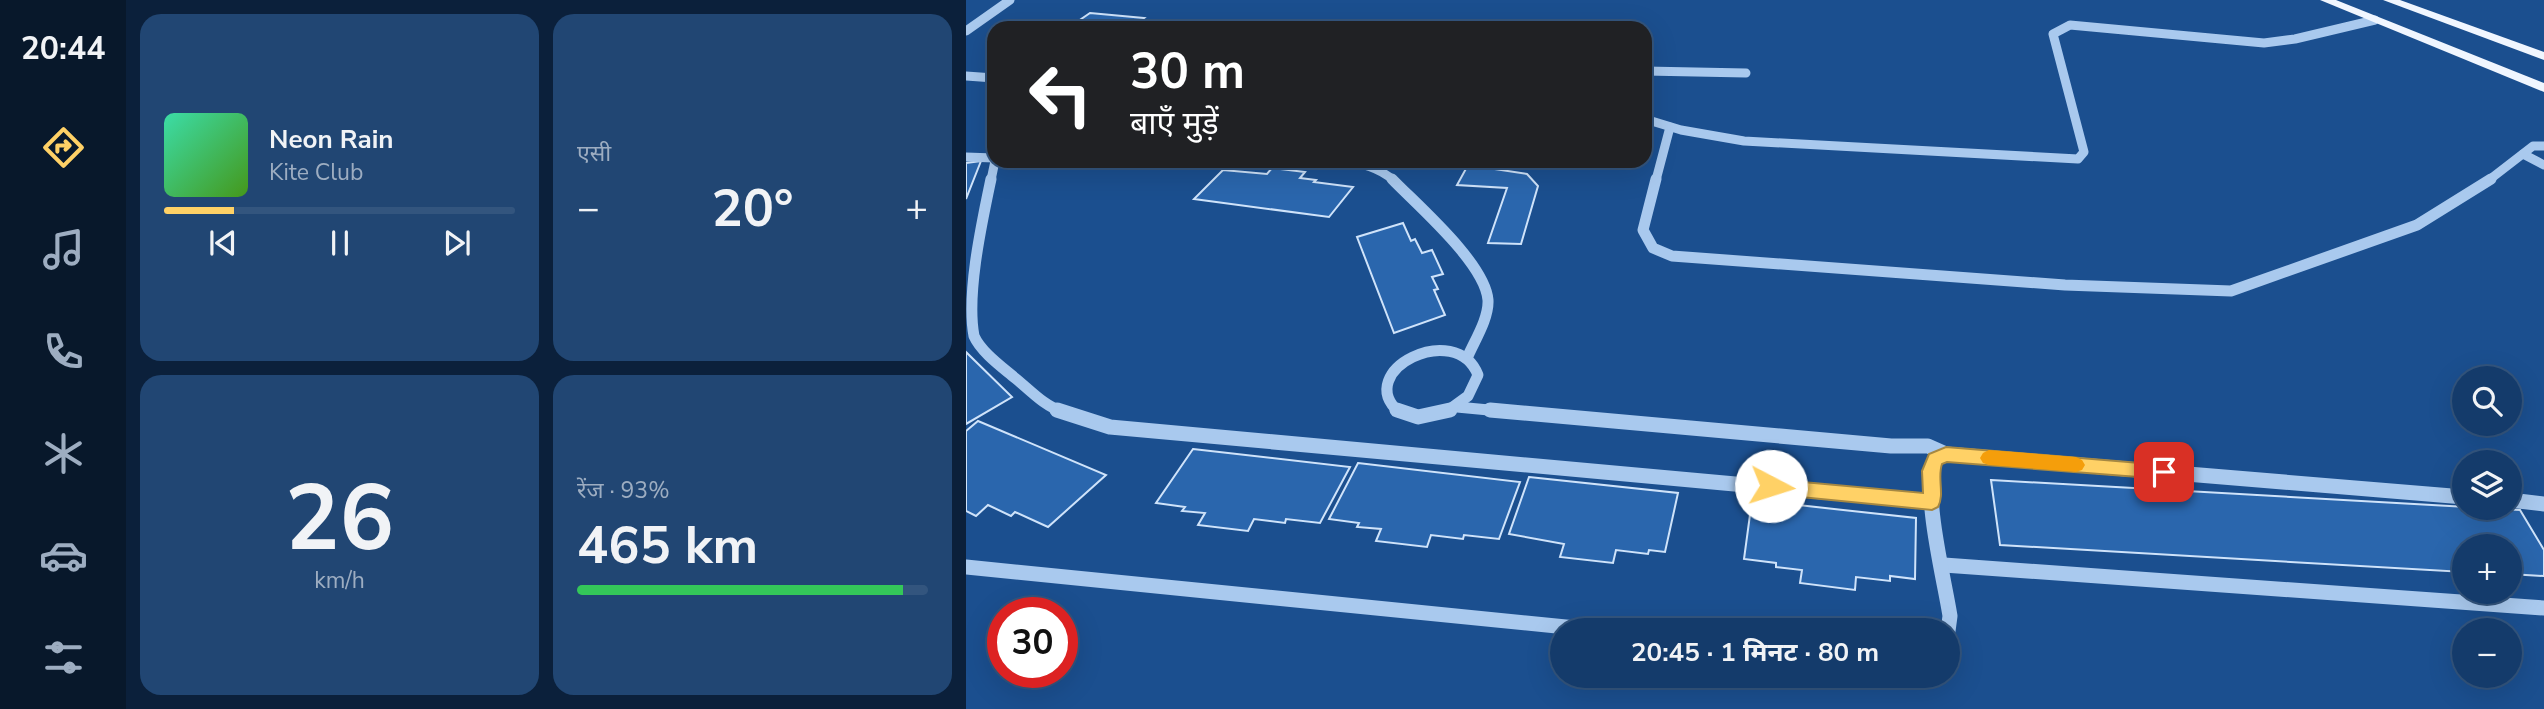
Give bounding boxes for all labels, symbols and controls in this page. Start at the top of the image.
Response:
text: 20:44 [21,27,105,70]
text: 30 m [1130,38,1245,105]
icon: left [1015,49,1106,140]
text: बाएँ मुड़ें [1130,102,1219,145]
text: Neon Rain [269,122,394,157]
icon: directions [39,123,88,172]
text: एसी [577,138,611,169]
text: Kite Club [269,157,363,188]
text: 20° [711,173,794,244]
text: − [577,183,600,234]
text: + [905,183,928,234]
icon: previous [204,224,242,262]
icon: pause [321,224,359,262]
icon: next [438,224,476,262]
icon: music [39,225,88,274]
icon: phone [39,327,88,376]
map controls [2452,366,2522,688]
button: search [2452,366,2522,436]
icon: climate [39,429,88,478]
pin [2134,442,2194,502]
position arrow [1734,449,1808,523]
button: layers [2452,450,2522,520]
icon: arrive [2145,453,2183,491]
text: 26 [285,457,394,581]
text: रेंज · 93% [577,475,670,506]
text: 465 km [577,510,758,581]
icon: car [39,531,88,580]
button: + [2452,534,2522,604]
text: km/h [314,565,365,596]
speed limit sign: 30 [987,597,1078,688]
button: − [2452,618,2522,688]
icon: filters [39,633,88,682]
text: 20:45 · 1 मिनट · 80 m [1631,635,1879,670]

